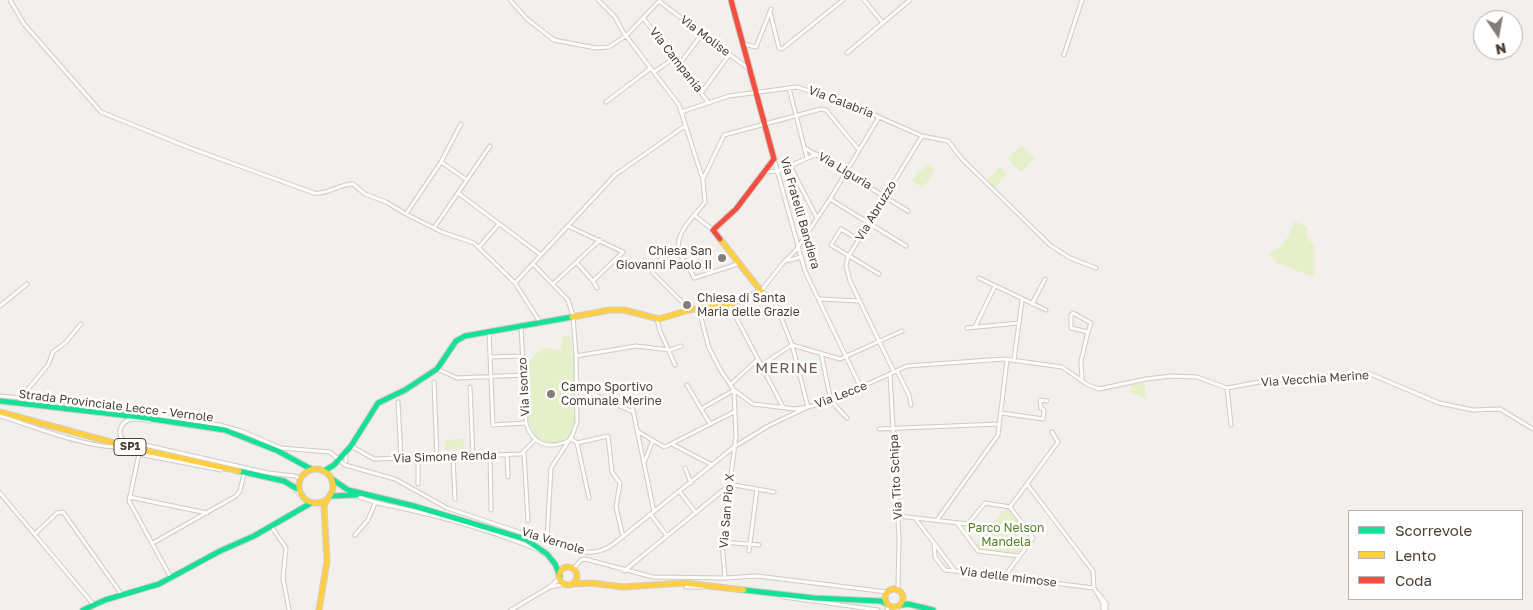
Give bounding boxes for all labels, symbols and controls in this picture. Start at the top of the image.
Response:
north arrow [1473,10,1523,60]
street label: Via Molise [677,13,733,59]
street label: Via Campania [646,25,706,95]
text: N [1494,40,1508,59]
street label: Via Calabria [806,83,876,121]
street label: Via Liguria [815,149,875,193]
street label: Via Fratelli Bandiera [777,155,823,271]
street label: Via Abruzzo [852,178,900,244]
place label: Chiesa San Giovanni Paolo II [616,244,712,272]
marker: Chiesa San Giovanni Paolo II [716,252,728,264]
place label: Chiesa di Santa Maria delle Grazie [697,291,800,319]
marker: Chiesa di Santa Maria delle Grazie [681,299,693,311]
street label: Via Isonzo [515,357,533,417]
district label: MERINE [754,359,820,377]
street label: Via Vecchia Merine [1260,368,1370,390]
street label: Via Lecce [813,378,869,412]
place label: Campo Sportivo Comunale Merine [561,380,662,408]
street label: Strada Provinciale Lecce - Vernole [18,387,214,425]
marker: Campo Sportivo Comunale Merine [545,388,557,400]
street label: Via Tito Schipa [887,434,905,520]
road number: SP1 [114,438,146,456]
street label: Via Simone Renda [393,448,497,466]
street label: Via San Pio X [717,473,737,549]
legend [1348,510,1523,600]
park label: Parco Nelson Mandela [968,521,1044,549]
text: Scorrevole [1395,521,1472,539]
street label: Via Vernole [520,525,586,557]
text: Lento [1395,546,1436,564]
street label: Via delle mimose [959,564,1057,590]
text: Coda [1395,571,1432,589]

